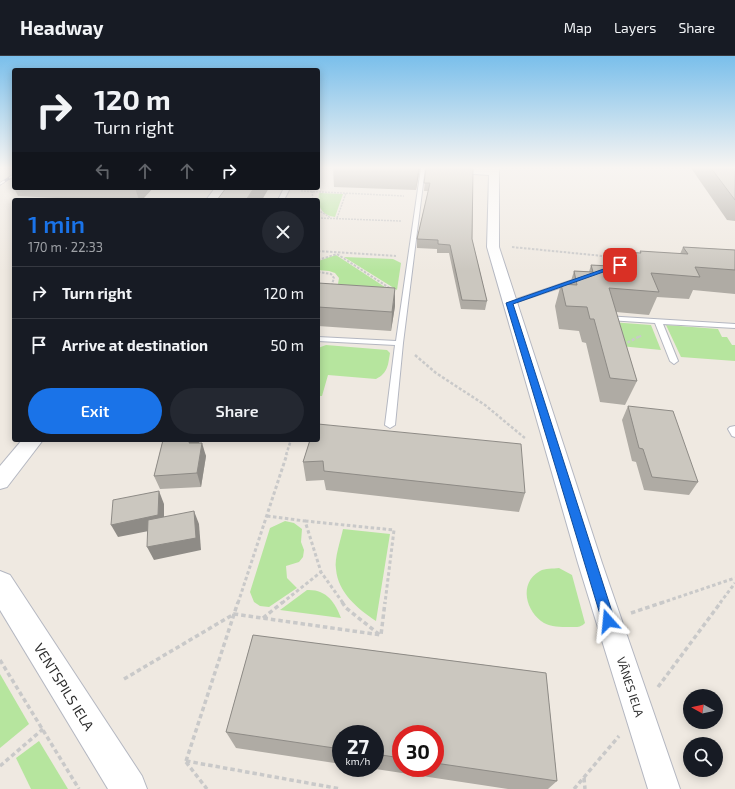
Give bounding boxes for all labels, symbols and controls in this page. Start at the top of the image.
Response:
text: Headway [20,16,104,39]
text: Map [564,19,592,36]
text: Layers [614,19,656,36]
text: Share [678,19,715,36]
text: 120 m [94,82,171,116]
icon: right [28,84,80,136]
text: Turn right [94,116,174,138]
icon: left [92,160,114,182]
icon: ahead [134,160,156,182]
icon: ahead [176,160,198,182]
icon: right [218,160,240,182]
text: 1 min [28,209,85,238]
button: close [262,211,304,253]
text: 170 m · 22:33 [28,239,103,255]
pin [603,248,637,282]
icon: arrive [609,254,631,276]
icon: right [28,282,50,304]
text: Turn right [62,284,132,302]
text: 120 m [264,284,304,302]
icon: arrive [28,334,50,356]
text: Arrive at destination [62,336,208,354]
text: 50 m [270,336,304,354]
button: Exit [28,388,162,434]
button: Share [170,388,304,434]
position arrow [587,600,629,642]
street label: VENTSPILS IELA [31,640,98,734]
street label: VĀNES IELA [615,655,647,719]
north arrow [683,689,723,729]
map controls [683,689,723,777]
speed limit sign: 30 [392,725,444,777]
text: 27 [347,734,369,758]
button: search [683,737,723,777]
text: km/h [346,755,370,767]

